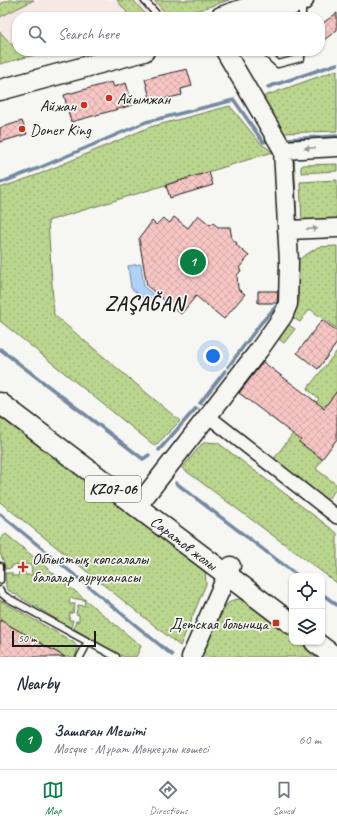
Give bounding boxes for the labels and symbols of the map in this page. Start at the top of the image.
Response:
place label: Айымжан [117,89,172,109]
marker: Айымжан [104,93,114,103]
place label: Айжан [40,96,78,116]
marker: Айжан [79,100,89,110]
place label: Doner King [30,120,92,140]
marker: Doner King [17,124,27,134]
one-way arrow [303,145,316,151]
one-way arrow [306,226,318,233]
pin: 1 [180,247,206,277]
district label: ZAŞAĞAN [105,291,187,316]
your location [203,346,223,366]
road number: KZ07-06 [85,476,141,502]
street label: Саратов жолы [146,512,222,576]
place label: Облыстық көпсалалы балалар ауруханасы [32,549,150,587]
marker: Облыстық көпсалалы балалар ауруханасы [17,561,29,573]
place label: Детская больница [170,614,269,634]
marker: Детская больница [271,618,281,628]
scale bar [12,629,96,648]

